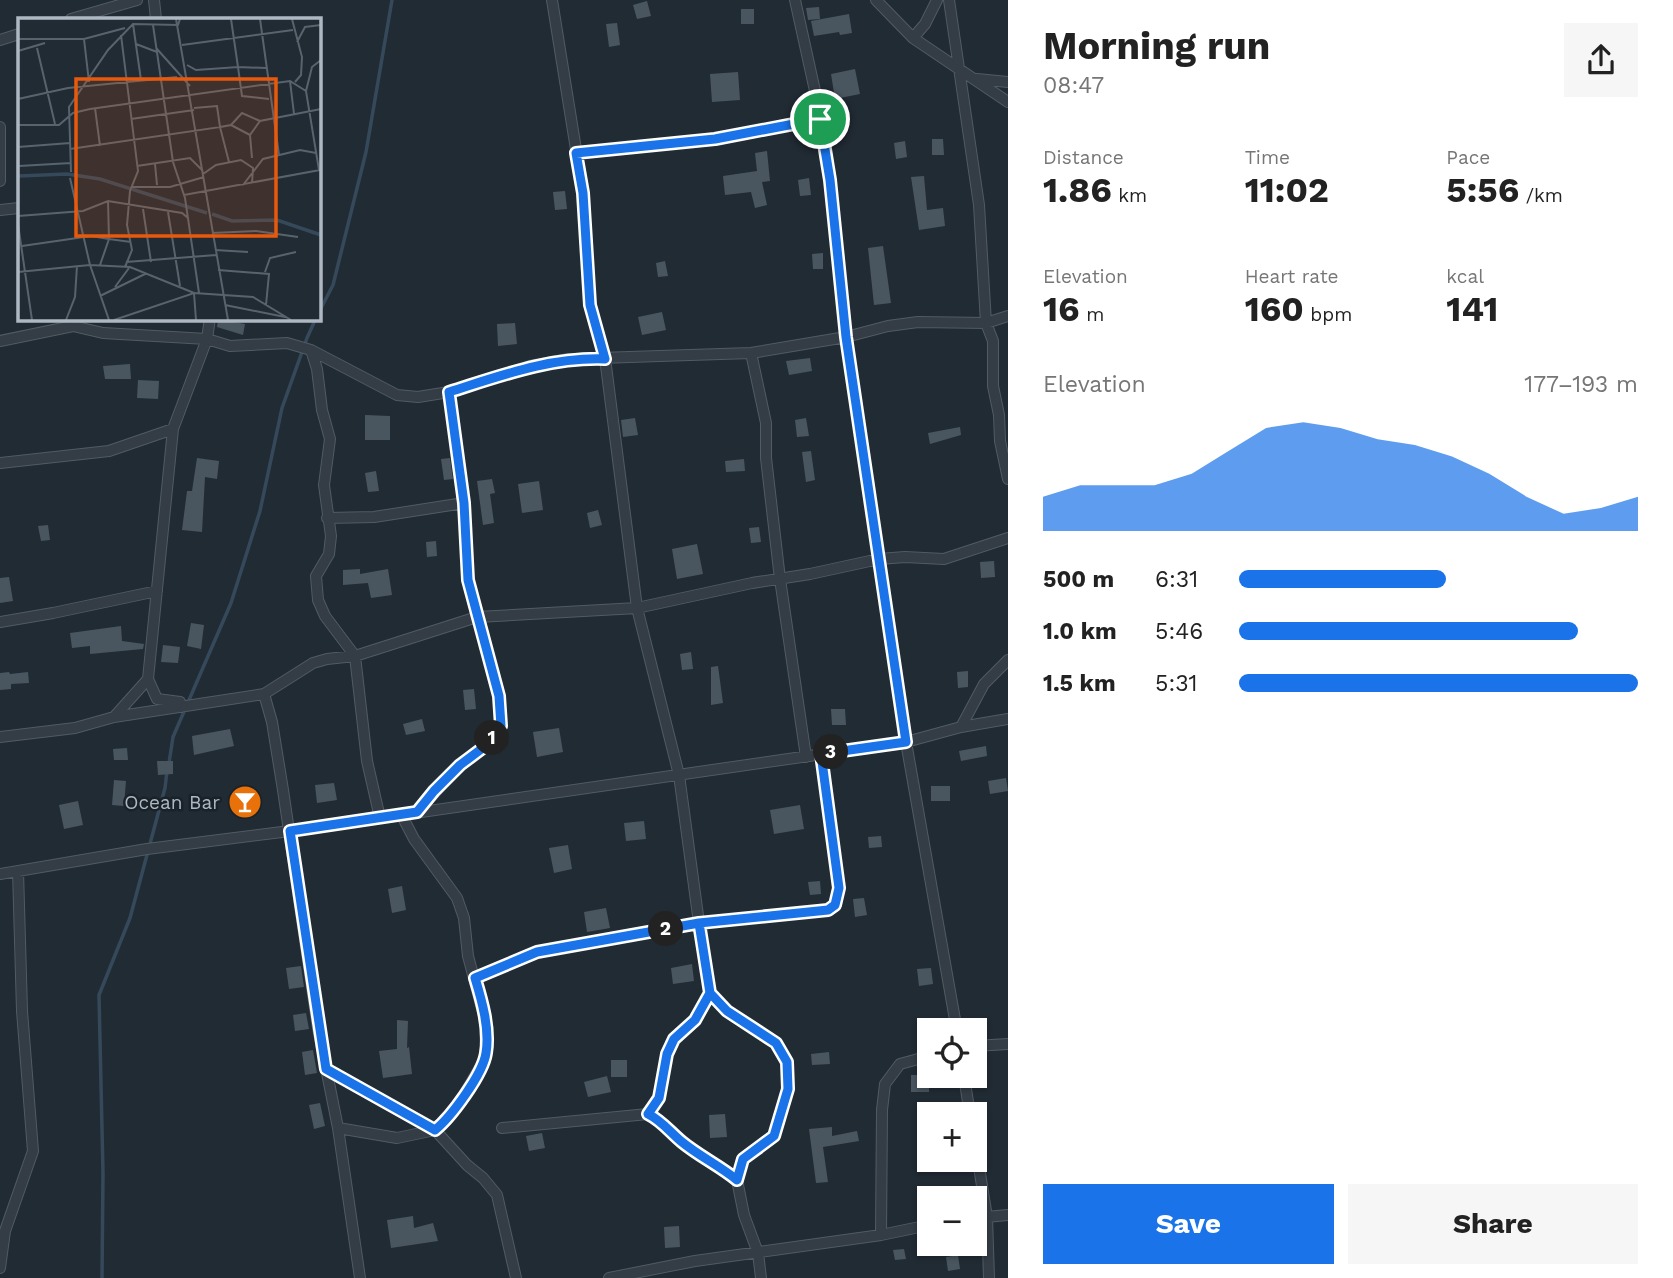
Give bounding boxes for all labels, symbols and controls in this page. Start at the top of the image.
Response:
inset map [18,18,320,320]
button: share [1564,23,1638,97]
text: Morning run [1043,24,1270,68]
text: 08:47 [1043,72,1104,99]
pin [790,89,850,149]
icon: arrive [801,100,839,138]
text: Distance [1043,146,1124,169]
text: Time [1245,146,1290,169]
text: Pace [1446,146,1490,169]
text: 1.86 [1043,169,1112,211]
text: 11:02 [1245,169,1329,211]
text: 5:56 [1446,169,1519,211]
text: km [1112,184,1147,207]
text: /km [1519,184,1563,207]
text: Elevation [1043,265,1128,288]
text: Heart rate [1245,265,1339,288]
text: kcal [1446,265,1484,288]
text: 16 [1043,288,1080,330]
text: 160 [1245,288,1304,330]
text: 141 [1446,288,1498,330]
text: m [1080,303,1104,326]
text: bpm [1304,303,1352,326]
text: Elevation [1043,371,1146,398]
text: 177–193 m [1524,371,1638,398]
text: 500 m [1043,566,1114,593]
text: 6:31 [1155,566,1198,593]
text: 1.0 km [1043,618,1117,645]
text: 5:46 [1155,618,1203,645]
text: 1.5 km [1043,670,1116,697]
text: 5:31 [1155,670,1198,697]
pin: 1 [475,720,510,756]
text: 1 [487,726,496,749]
pin: 3 [814,734,848,770]
text: 3 [825,740,836,763]
bar icon: Ocean Bar [226,783,264,821]
place label: Ocean Bar [124,791,220,814]
pin: 2 [648,912,684,946]
text: 2 [660,917,671,940]
map controls [917,1018,987,1256]
button: locate [917,1018,987,1088]
button: + [917,1102,987,1172]
button: Save [1043,1184,1334,1264]
button: Share [1348,1184,1638,1264]
button: − [917,1186,987,1256]

